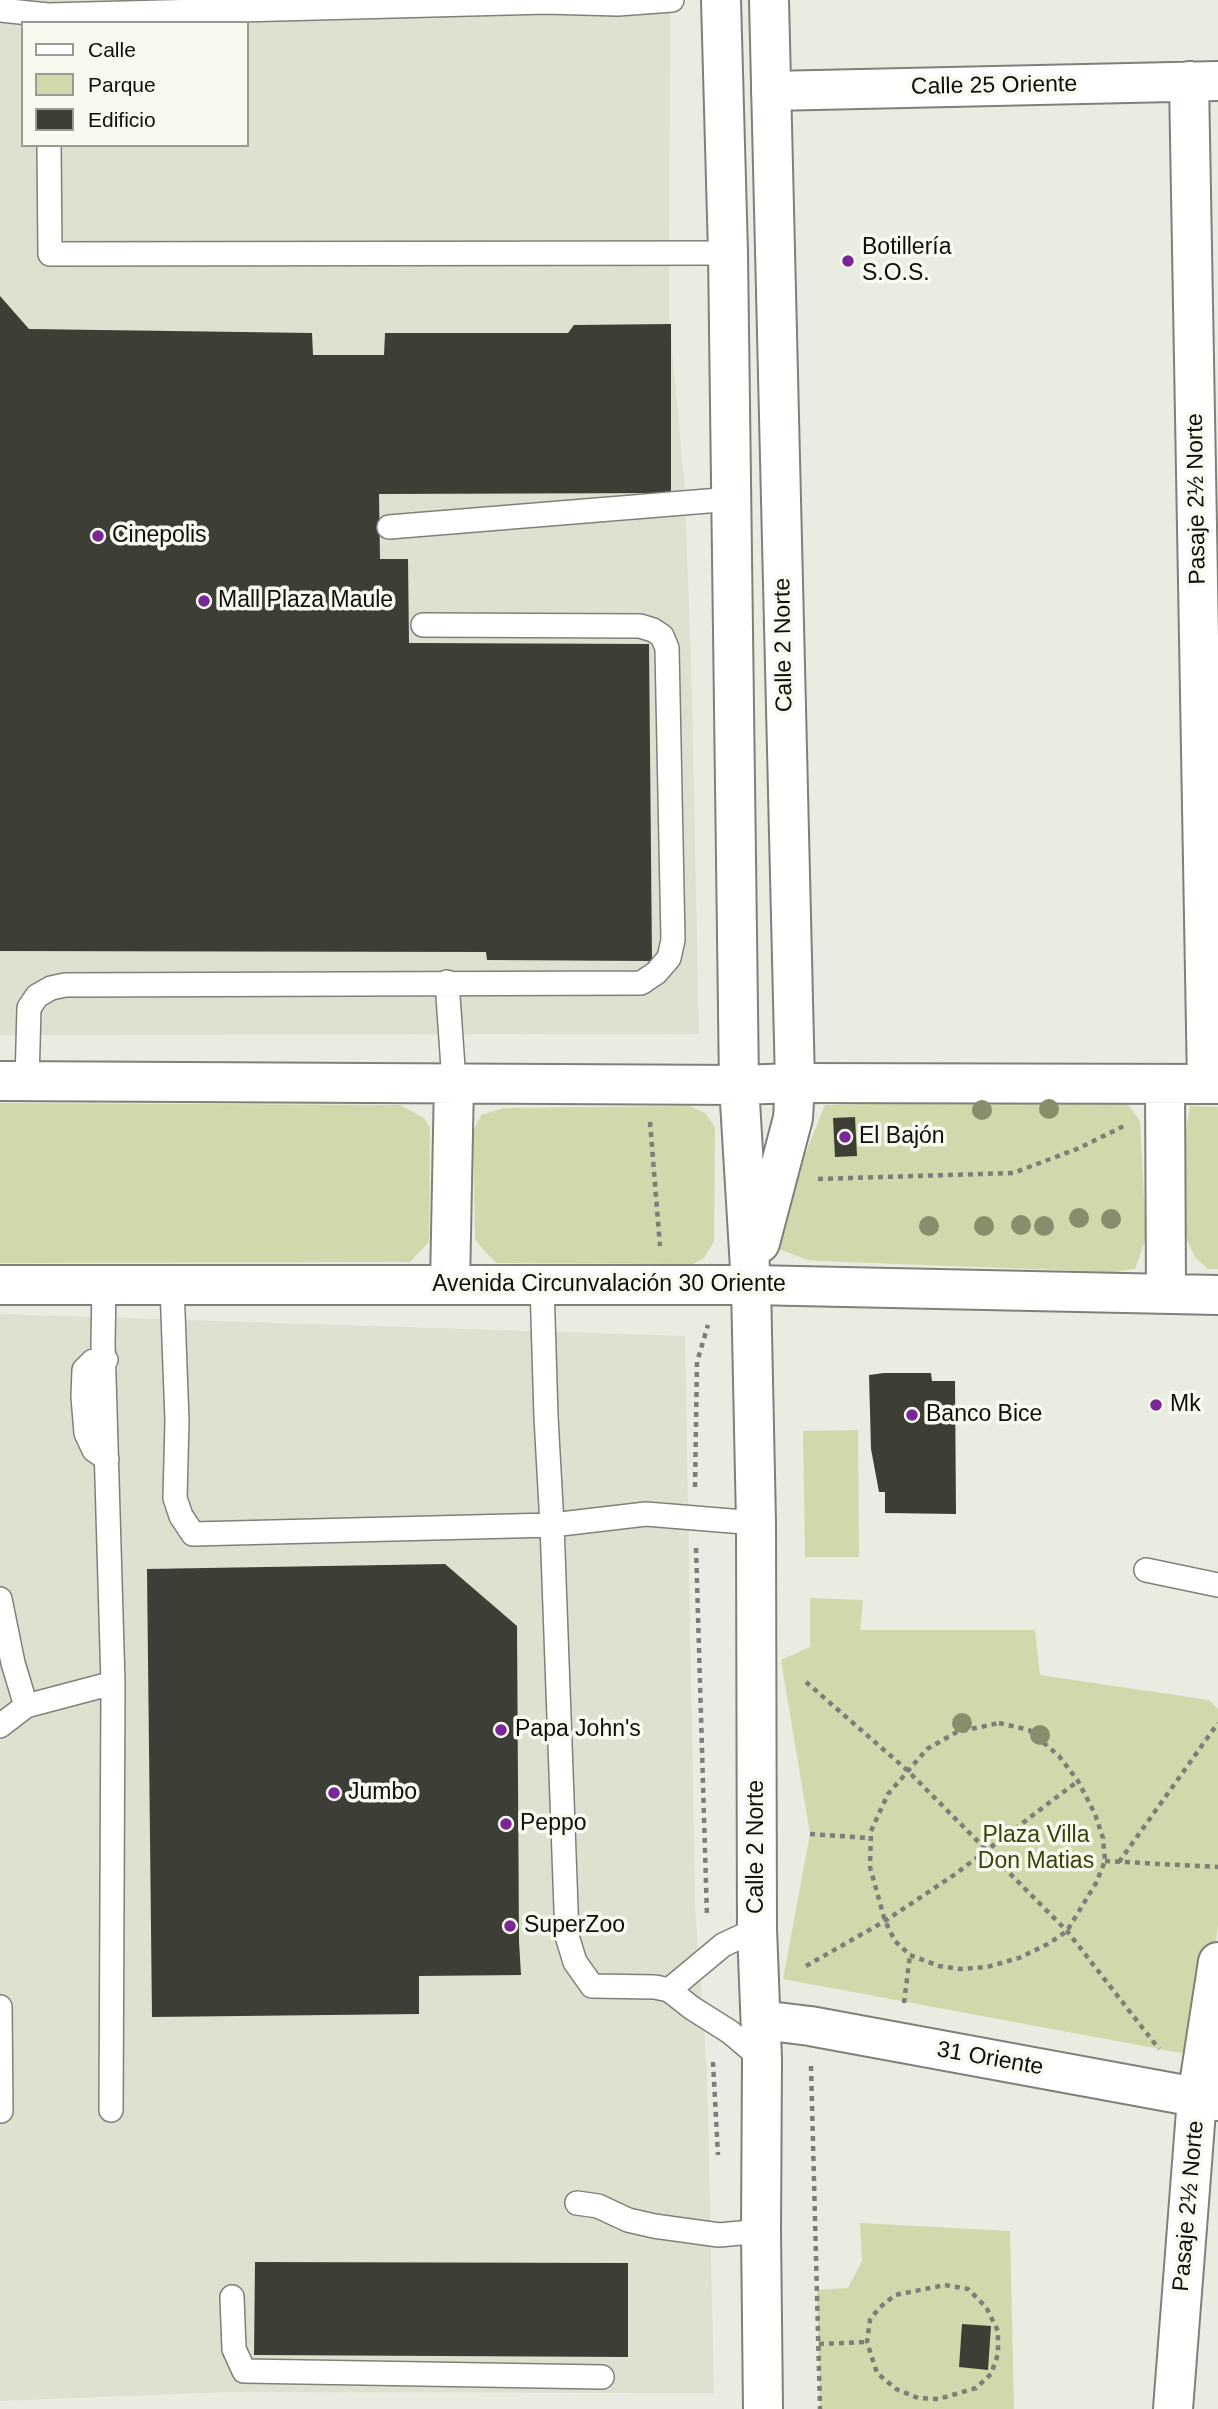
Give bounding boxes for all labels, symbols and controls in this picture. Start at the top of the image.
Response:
legend [21,21,248,147]
text: Calle [88,38,136,61]
street label: Calle 25 Oriente [911,71,1077,101]
text: Parque [88,73,156,96]
text: Edificio [88,108,156,131]
place label: Botillería S.O.S. [862,234,951,288]
marker: Botillería S.O.S. [840,253,856,269]
street label: Pasaje 2½ Norte [1182,413,1212,585]
place label: Cinepolis [112,522,207,550]
marker: Cinepolis [90,528,106,544]
street label: Calle 2 Norte [769,578,799,712]
place label: Mall Plaza Maule [218,587,393,615]
marker: Mall Plaza Maule [196,593,212,609]
place label: El Bajón [859,1123,945,1151]
marker: El Bajón [837,1129,853,1145]
street label: Avenida Circunvalación 30 Oriente [432,1271,786,1299]
place label: Mk [1170,1391,1201,1419]
marker: Mk [1148,1397,1164,1413]
place label: Banco Bice [926,1401,1042,1429]
marker: Banco Bice [904,1407,920,1423]
place label: Papa John's [515,1716,641,1744]
marker: Papa John's [493,1722,509,1738]
place label: Jumbo [348,1779,417,1807]
street label: Calle 2 Norte [743,1780,771,1914]
marker: Jumbo [326,1785,342,1801]
place label: Peppo [520,1810,587,1838]
marker: Peppo [498,1816,514,1832]
park label: Plaza Villa Don Matias [978,1822,1094,1876]
place label: SuperZoo [524,1912,625,1940]
marker: SuperZoo [502,1918,518,1934]
street label: 31 Oriente [935,2036,1045,2082]
street label: Pasaje 2½ Norte [1168,2119,1210,2293]

